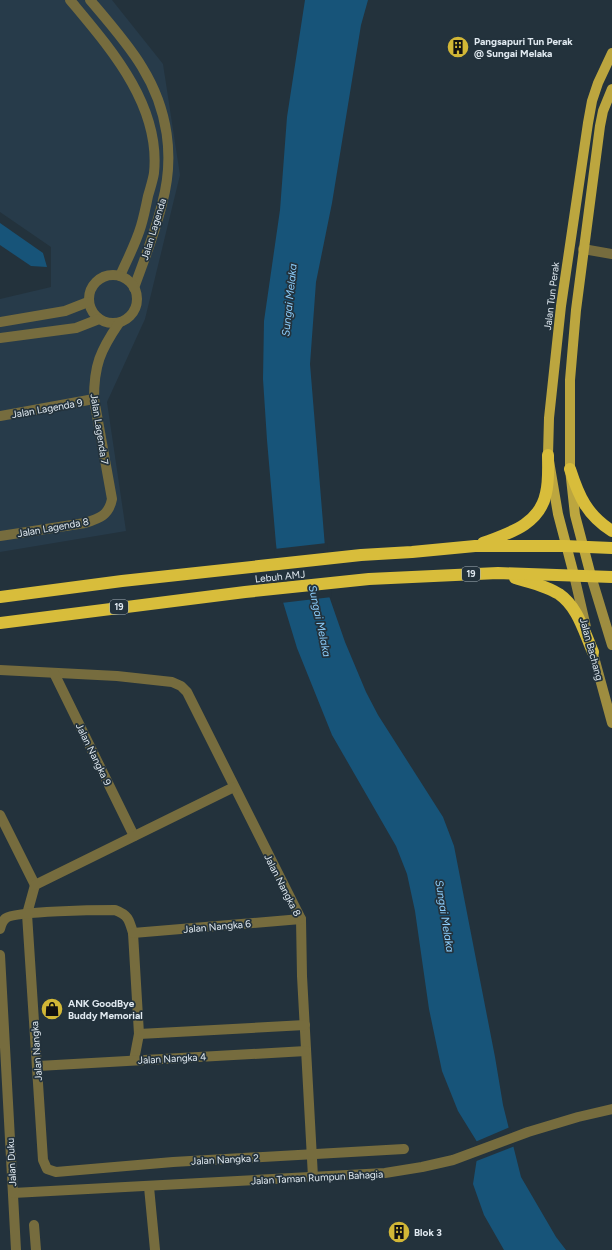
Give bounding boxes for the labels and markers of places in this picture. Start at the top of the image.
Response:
building icon: Pangsapuri Tun Perak @ Sungai Melaka [445,34,471,60]
place label: Pangsapuri Tun Perak @ Sungai Melaka [474,35,573,60]
shop icon: ANK GoodBye Buddy Memorial [39,996,65,1022]
place label: ANK GoodBye Buddy Memorial [68,997,143,1022]
building icon: Blok 3 [386,1219,412,1245]
place label: Blok 3 [414,1226,442,1239]

